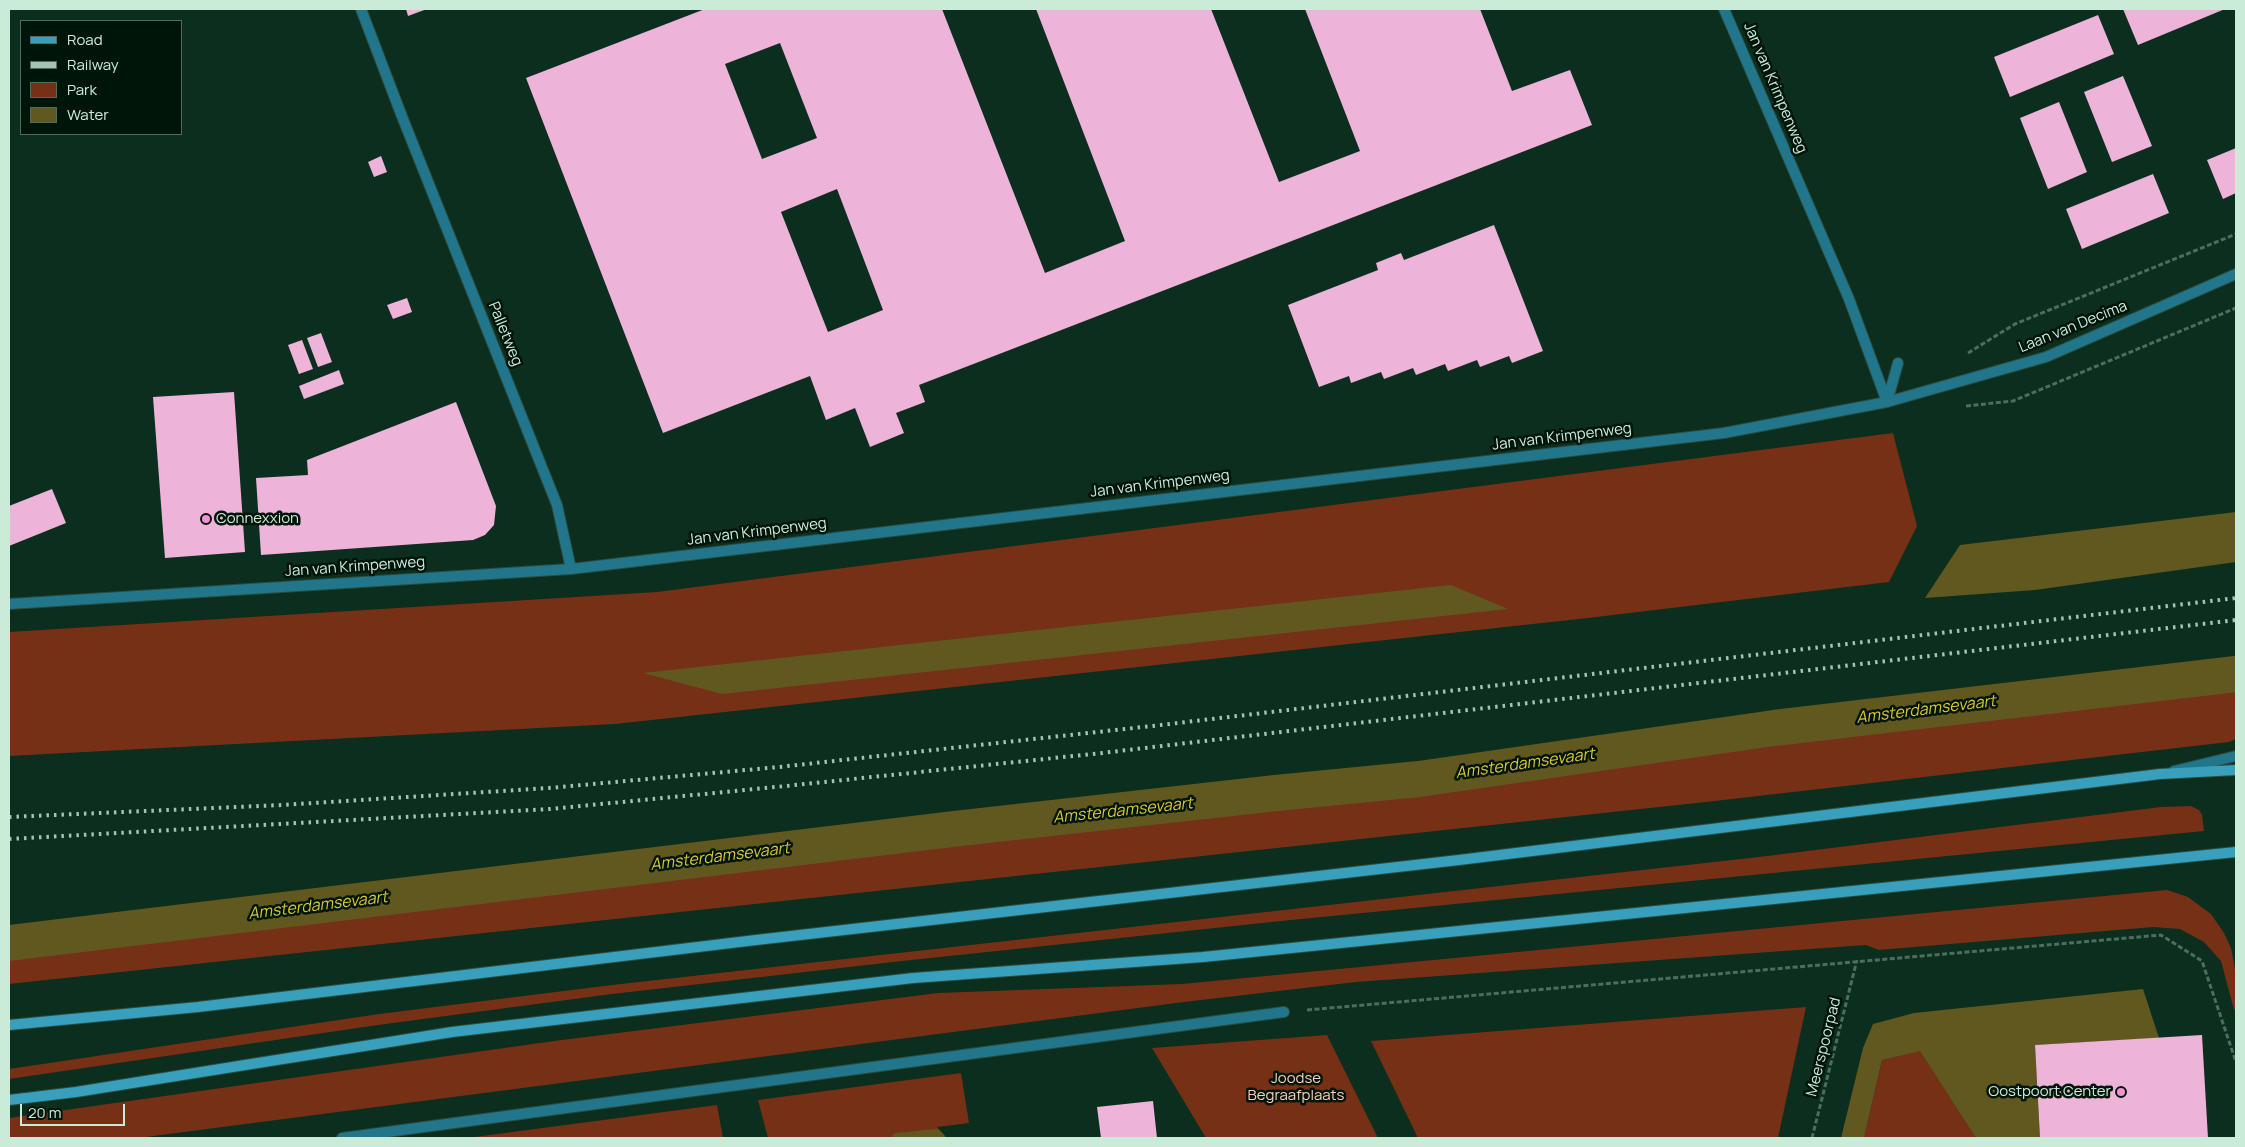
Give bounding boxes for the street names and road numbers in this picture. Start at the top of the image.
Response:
street label: Jan van Krimpenweg [1739,20,1811,156]
street label: Laan van Decima [2016,297,2130,357]
street label: Palletweg [484,299,526,369]
street label: Jan van Krimpenweg [1491,420,1633,454]
street label: Jan van Krimpenweg [1089,467,1231,501]
street label: Jan van Krimpenweg [686,515,828,549]
street label: Jan van Krimpenweg [284,553,426,581]
street label: Meerspoorpad [1803,996,1845,1098]

